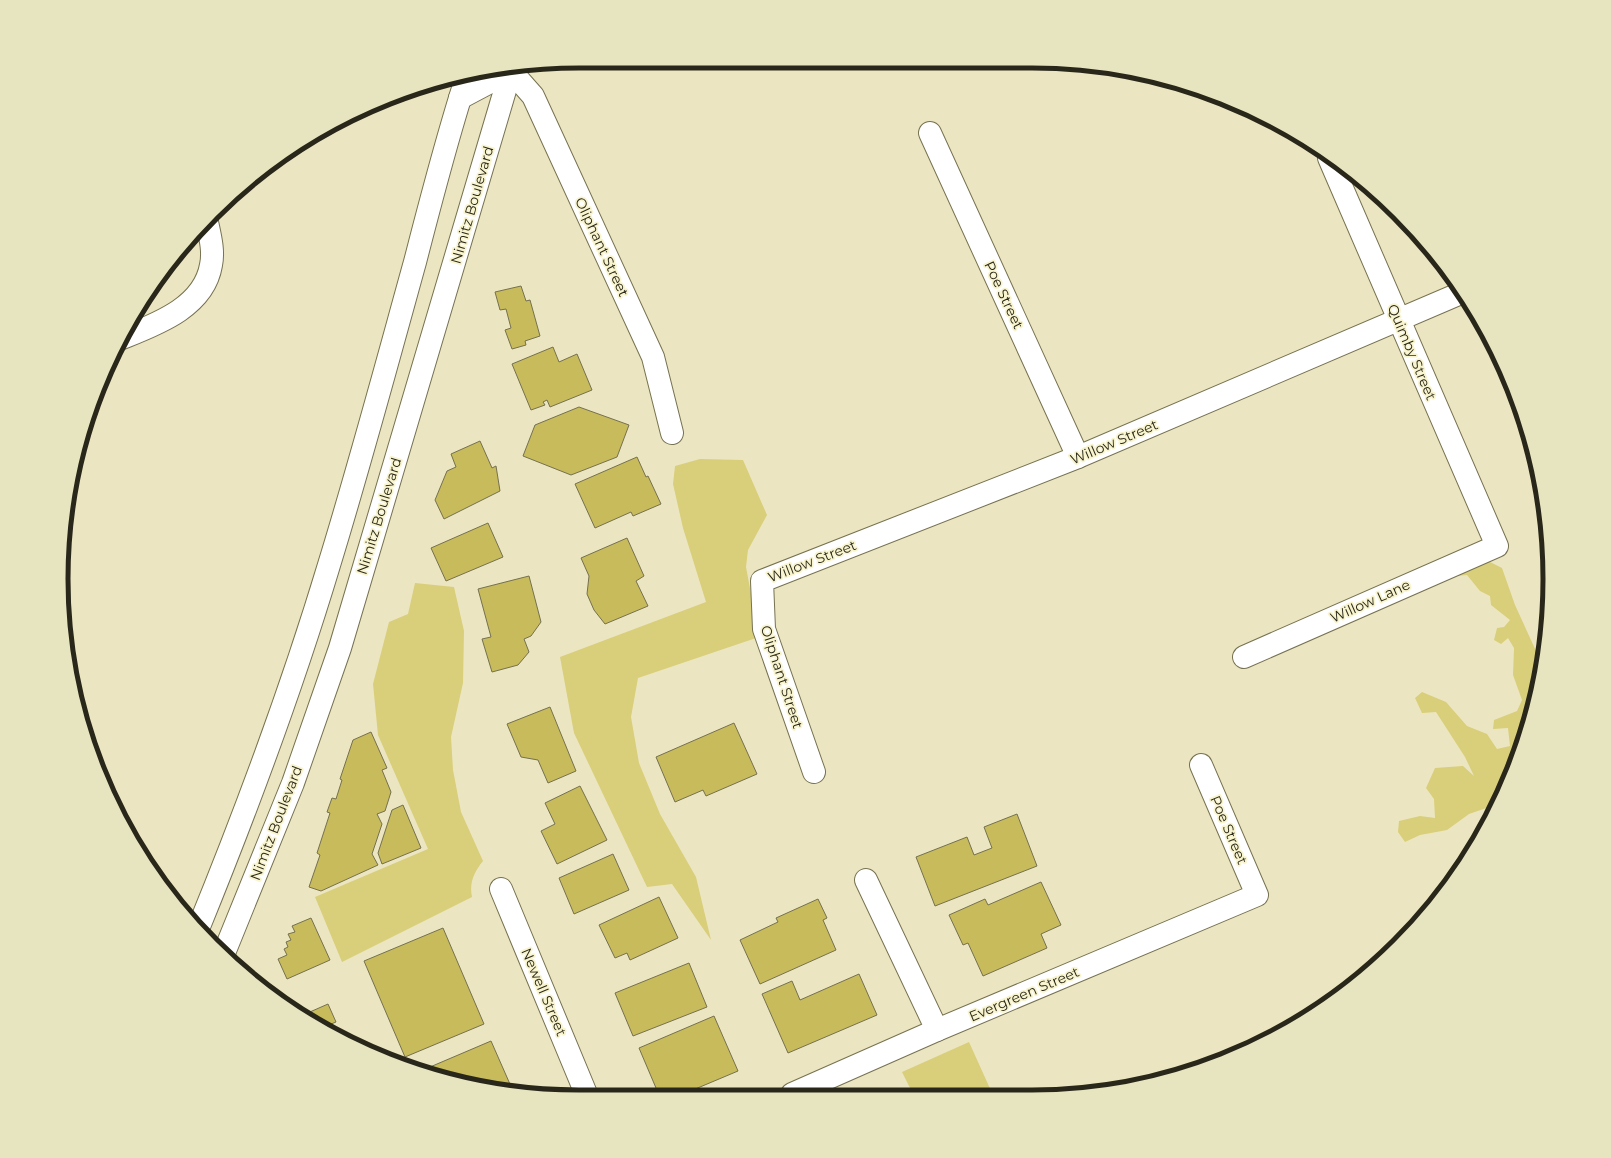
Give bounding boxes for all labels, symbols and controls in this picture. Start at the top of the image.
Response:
street label: Nimitz Boulevard [447,144,497,266]
street label: Oliphant Street [571,194,633,300]
street label: Poe Street [980,258,1028,332]
street label: Quimby Street [1384,301,1440,403]
street label: Willow Street [1067,415,1161,469]
street label: Nimitz Boulevard [353,455,405,577]
street label: Willow Street [765,536,859,586]
street label: Willow Lane [1327,575,1413,627]
street label: Oliphant Street [757,623,807,731]
street label: Nimitz Boulevard [246,763,306,883]
street label: Poe Street [1206,793,1252,867]
street label: Newell Street [517,945,571,1039]
street label: Evergreen Street [966,963,1082,1025]

